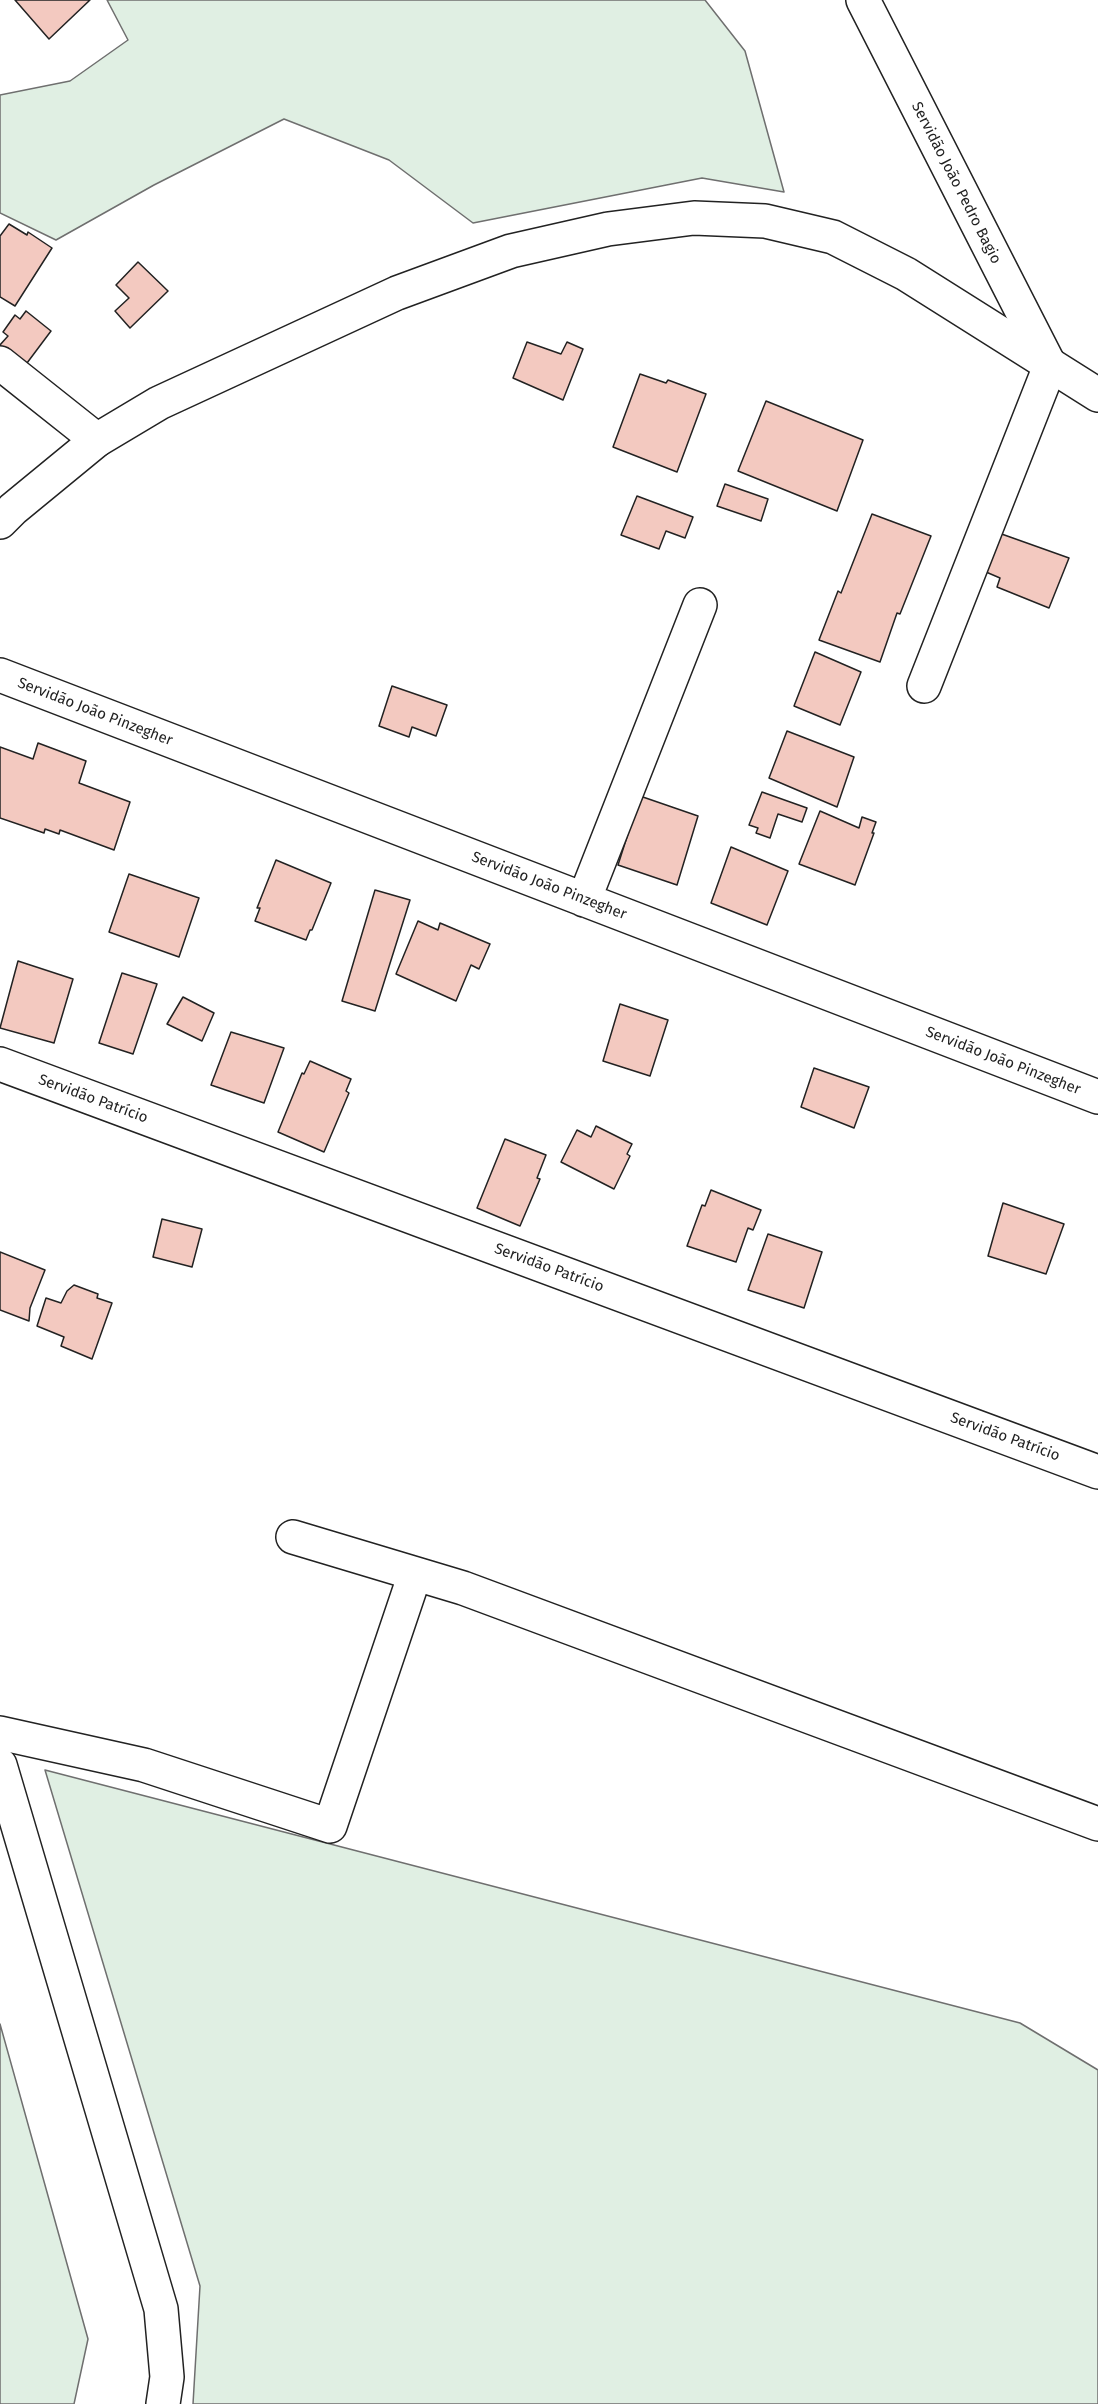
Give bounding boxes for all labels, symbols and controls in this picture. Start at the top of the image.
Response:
street label: Servidão João Pedro Bagio [907,99,1005,267]
street label: Servidão João Pinzegher [15,674,175,750]
street label: Servidão João Pinzegher [469,848,629,924]
street label: Servidão João Pinzegher [923,1023,1083,1099]
street label: Servidão Patrício [36,1071,150,1127]
street label: Servidão Patrício [492,1240,606,1296]
street label: Servidão Patrício [948,1409,1062,1465]

